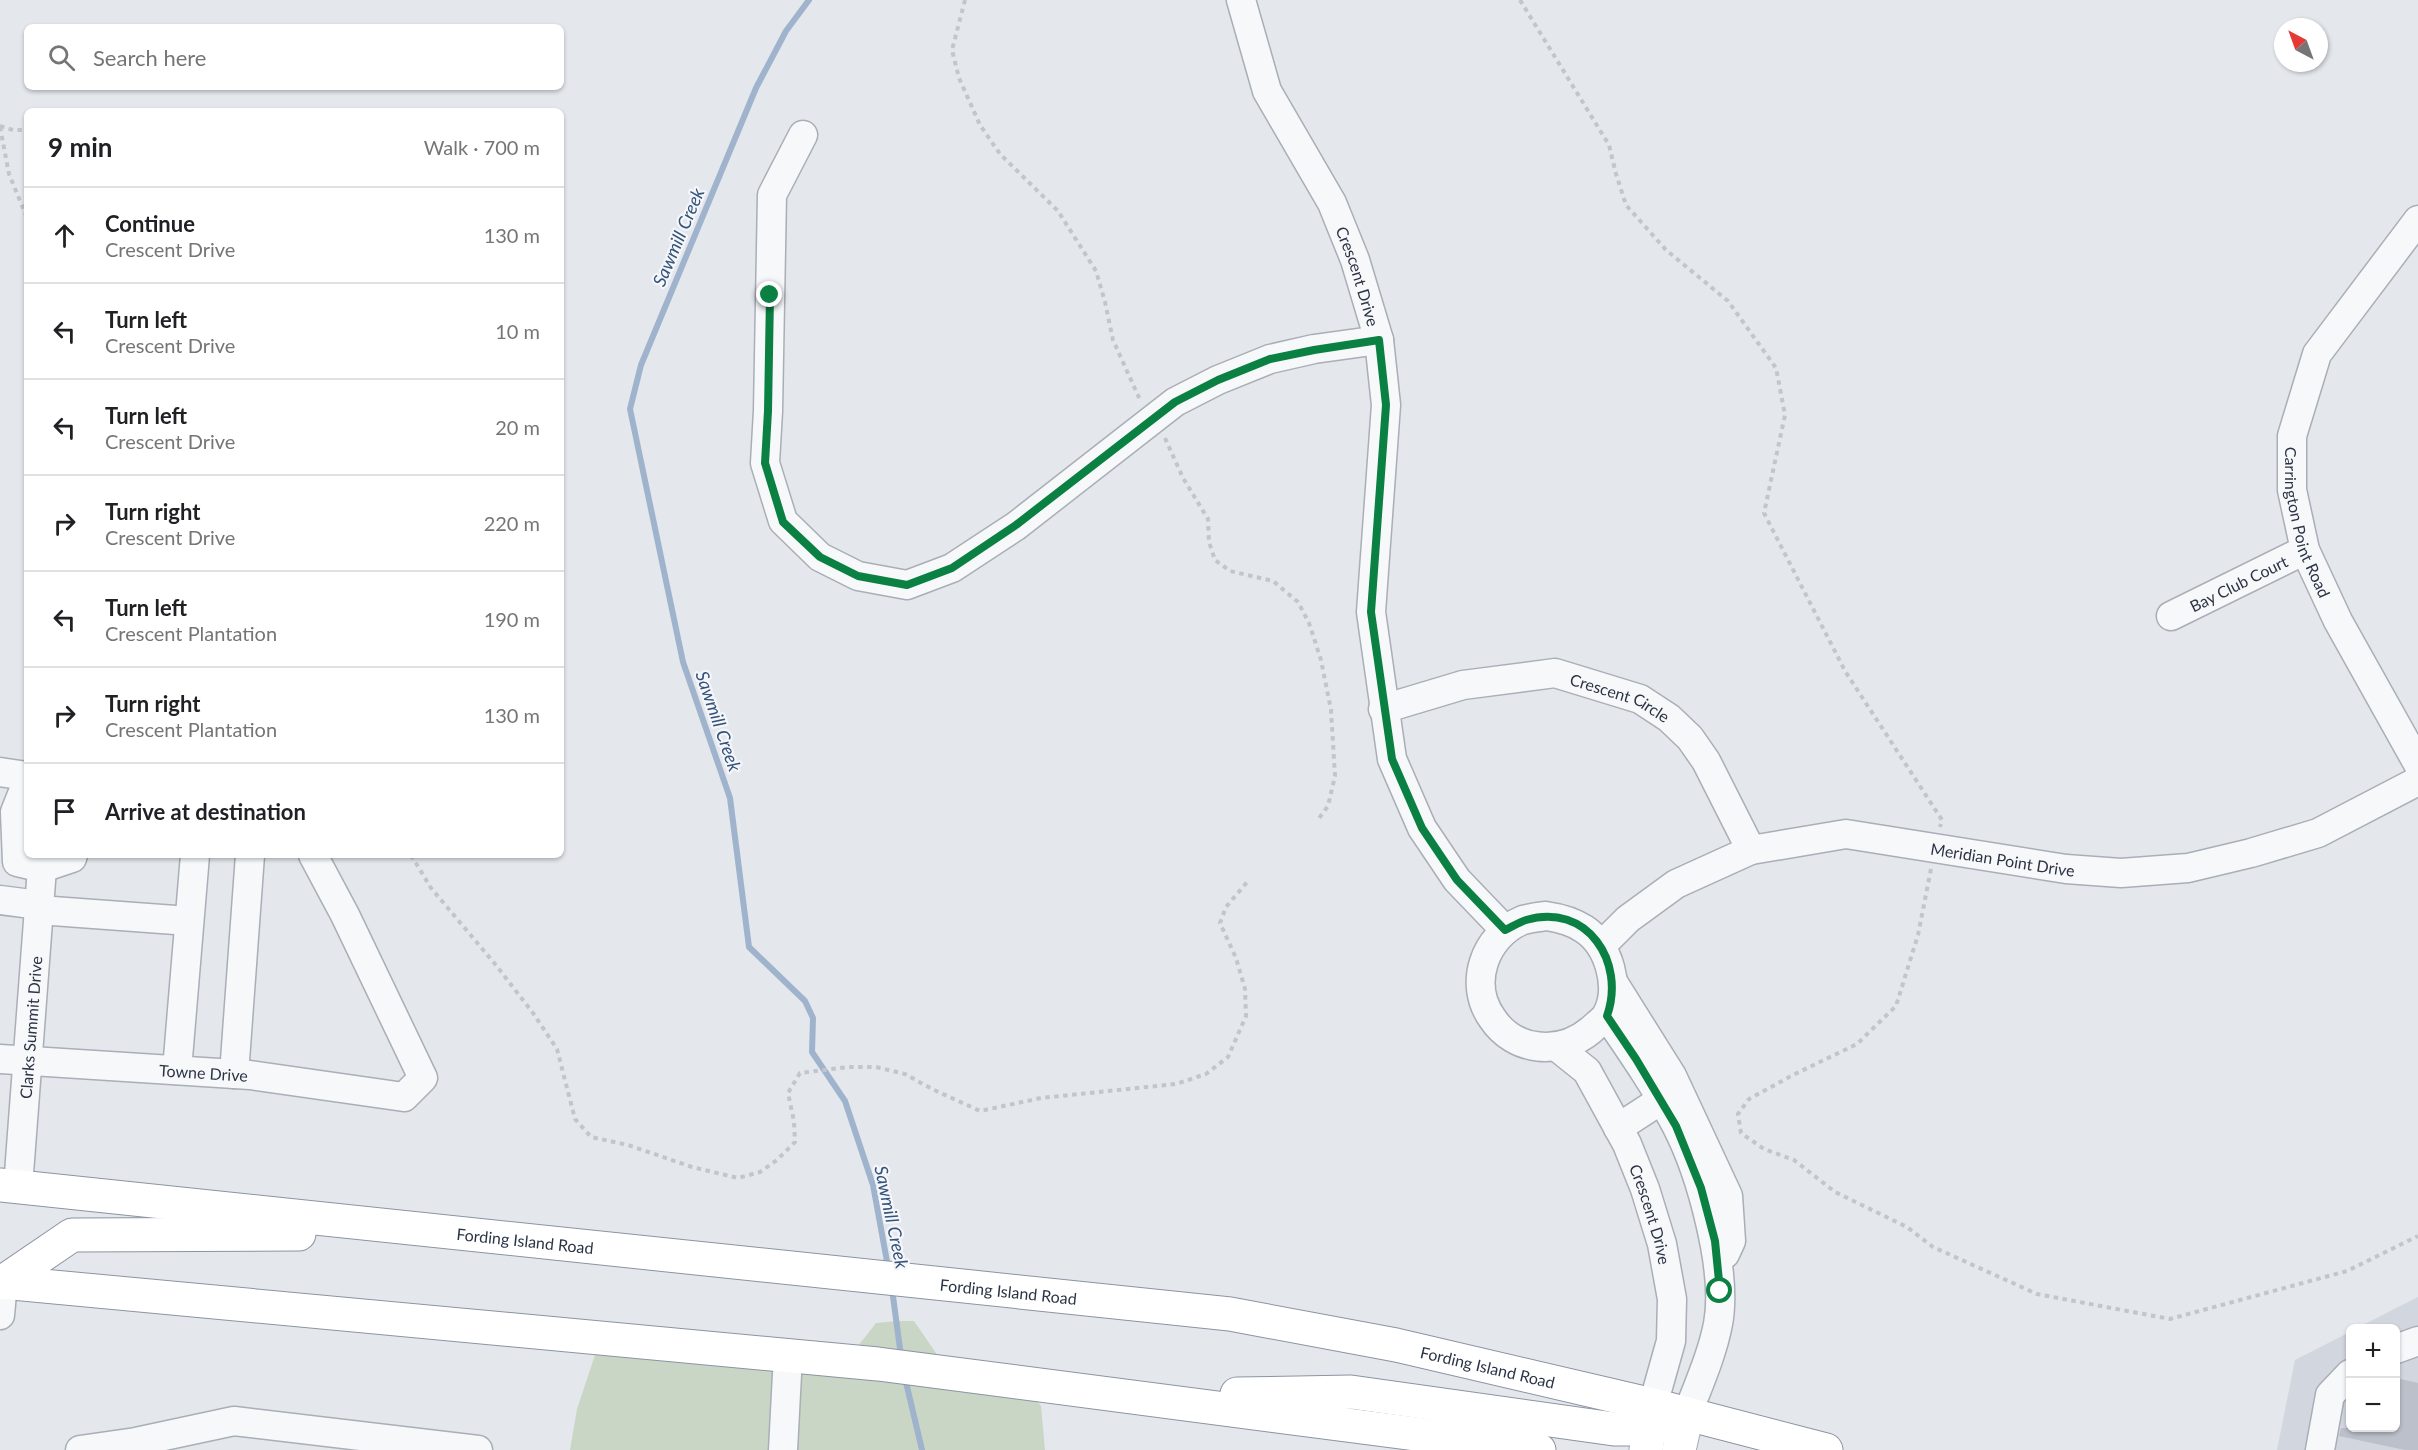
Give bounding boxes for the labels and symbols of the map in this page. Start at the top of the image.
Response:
north arrow [2274,18,2328,72]
water label: Sawmill Creek [647,184,709,289]
street label: Crescent Drive [1333,223,1384,328]
route end [756,281,782,307]
street label: Carrington Point Road [2283,447,2335,600]
street label: Bay Club Court [2186,551,2290,615]
water label: Sawmill Creek [692,668,747,774]
street label: Crescent Circle [1568,669,1674,726]
street label: Meridian Point Drive [1929,838,2075,879]
street label: Clarks Summit Drive [15,955,45,1100]
street label: Towne Drive [159,1060,248,1084]
street label: Crescent Drive [1626,1161,1675,1266]
water label: Sawmill Creek [870,1164,914,1271]
street label: Fording Island Road [456,1223,595,1257]
street label: Fording Island Road [939,1274,1078,1307]
route start [1706,1277,1732,1303]
street label: Fording Island Road [1419,1342,1557,1391]

